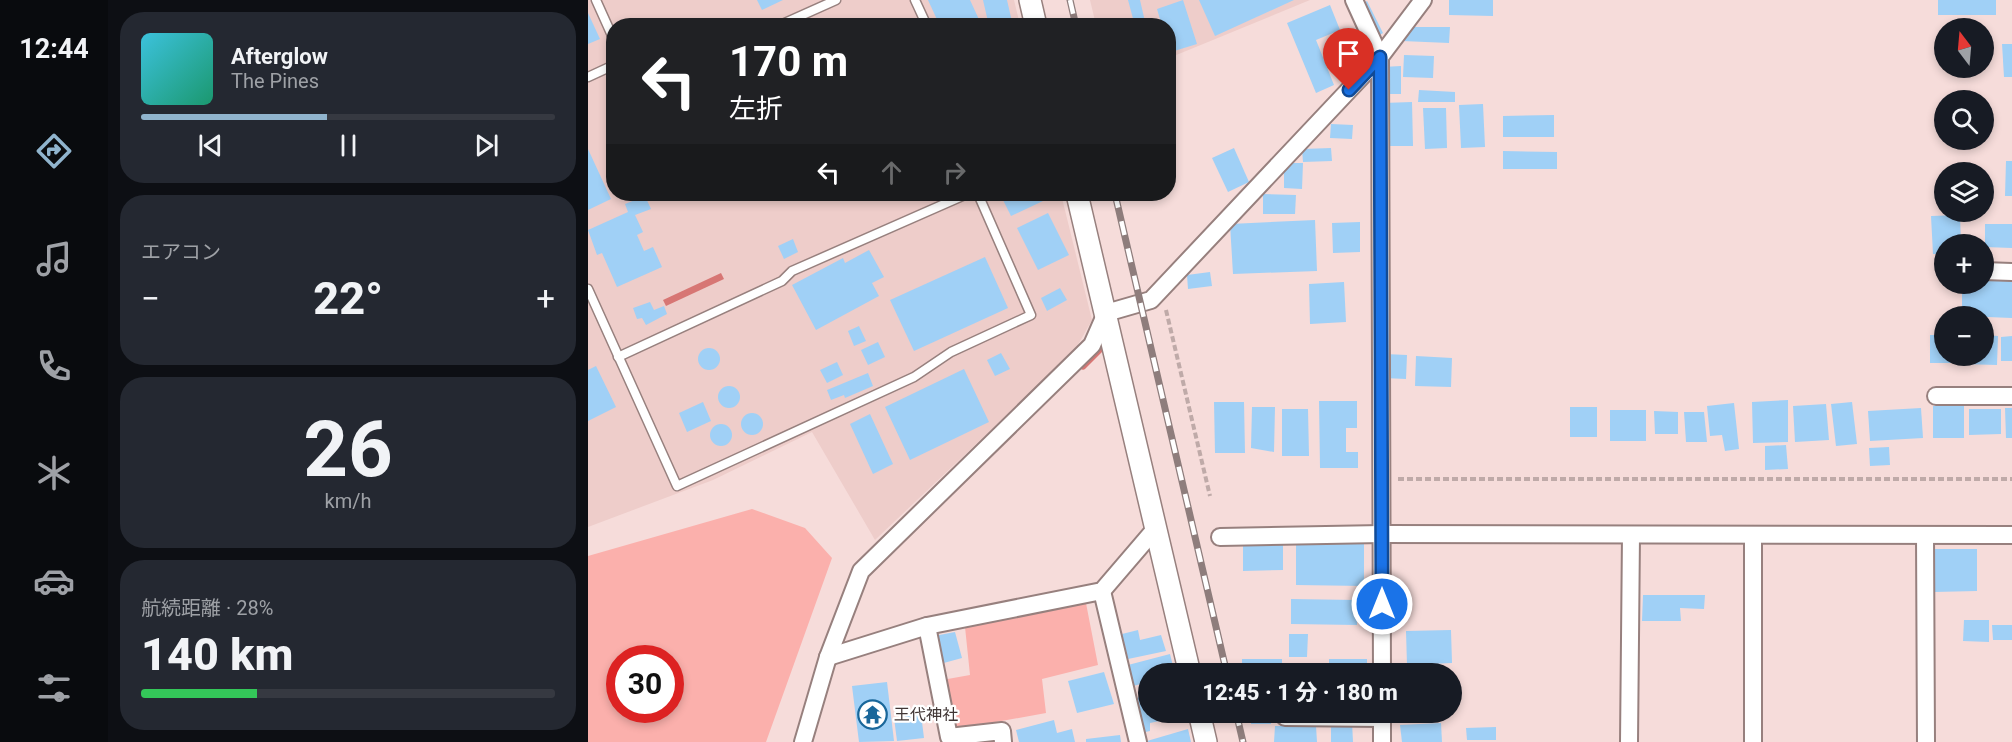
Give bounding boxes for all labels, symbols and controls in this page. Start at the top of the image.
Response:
north arrow [1934,18,1994,78]
map controls [1934,18,1994,366]
pin [1323,28,1374,90]
text: 12:44 [19,33,89,65]
text: 170 m [729,37,848,86]
icon: arrive [1332,37,1365,70]
icon: left [630,42,708,120]
text: Afterglow [231,44,328,69]
text: The Pines [231,69,319,93]
button: search [1934,90,1994,150]
text: 左折 [729,93,783,125]
icon: previous [194,129,227,162]
icon: pause [332,129,365,162]
icon: next [470,129,503,162]
icon: directions [33,130,75,172]
icon: left [812,156,845,189]
icon: ahead [875,156,908,189]
icon: right [938,156,971,189]
button: layers [1934,162,1994,222]
button: + [1934,234,1994,294]
icon: music [33,238,75,280]
text: エアコン [141,240,221,264]
text: 22° [313,272,383,325]
text: − [141,279,160,318]
text: + [536,279,555,318]
button: − [1934,306,1994,366]
icon: phone [33,345,75,387]
text: 26 [303,404,393,495]
icon: climate [33,452,75,494]
text: km/h [325,489,371,513]
icon: car [33,560,75,602]
position arrow [1350,572,1414,636]
text: 航続距離 · 28% [141,596,273,620]
text: 140 km [141,628,293,681]
speed limit sign: 30 [606,645,684,723]
icon: filters [33,667,75,709]
text: 12:45 · 1 分 · 180 m [1202,680,1398,705]
temple icon: 王代神社 [857,698,889,730]
place label: 王代神社 [894,705,958,724]

